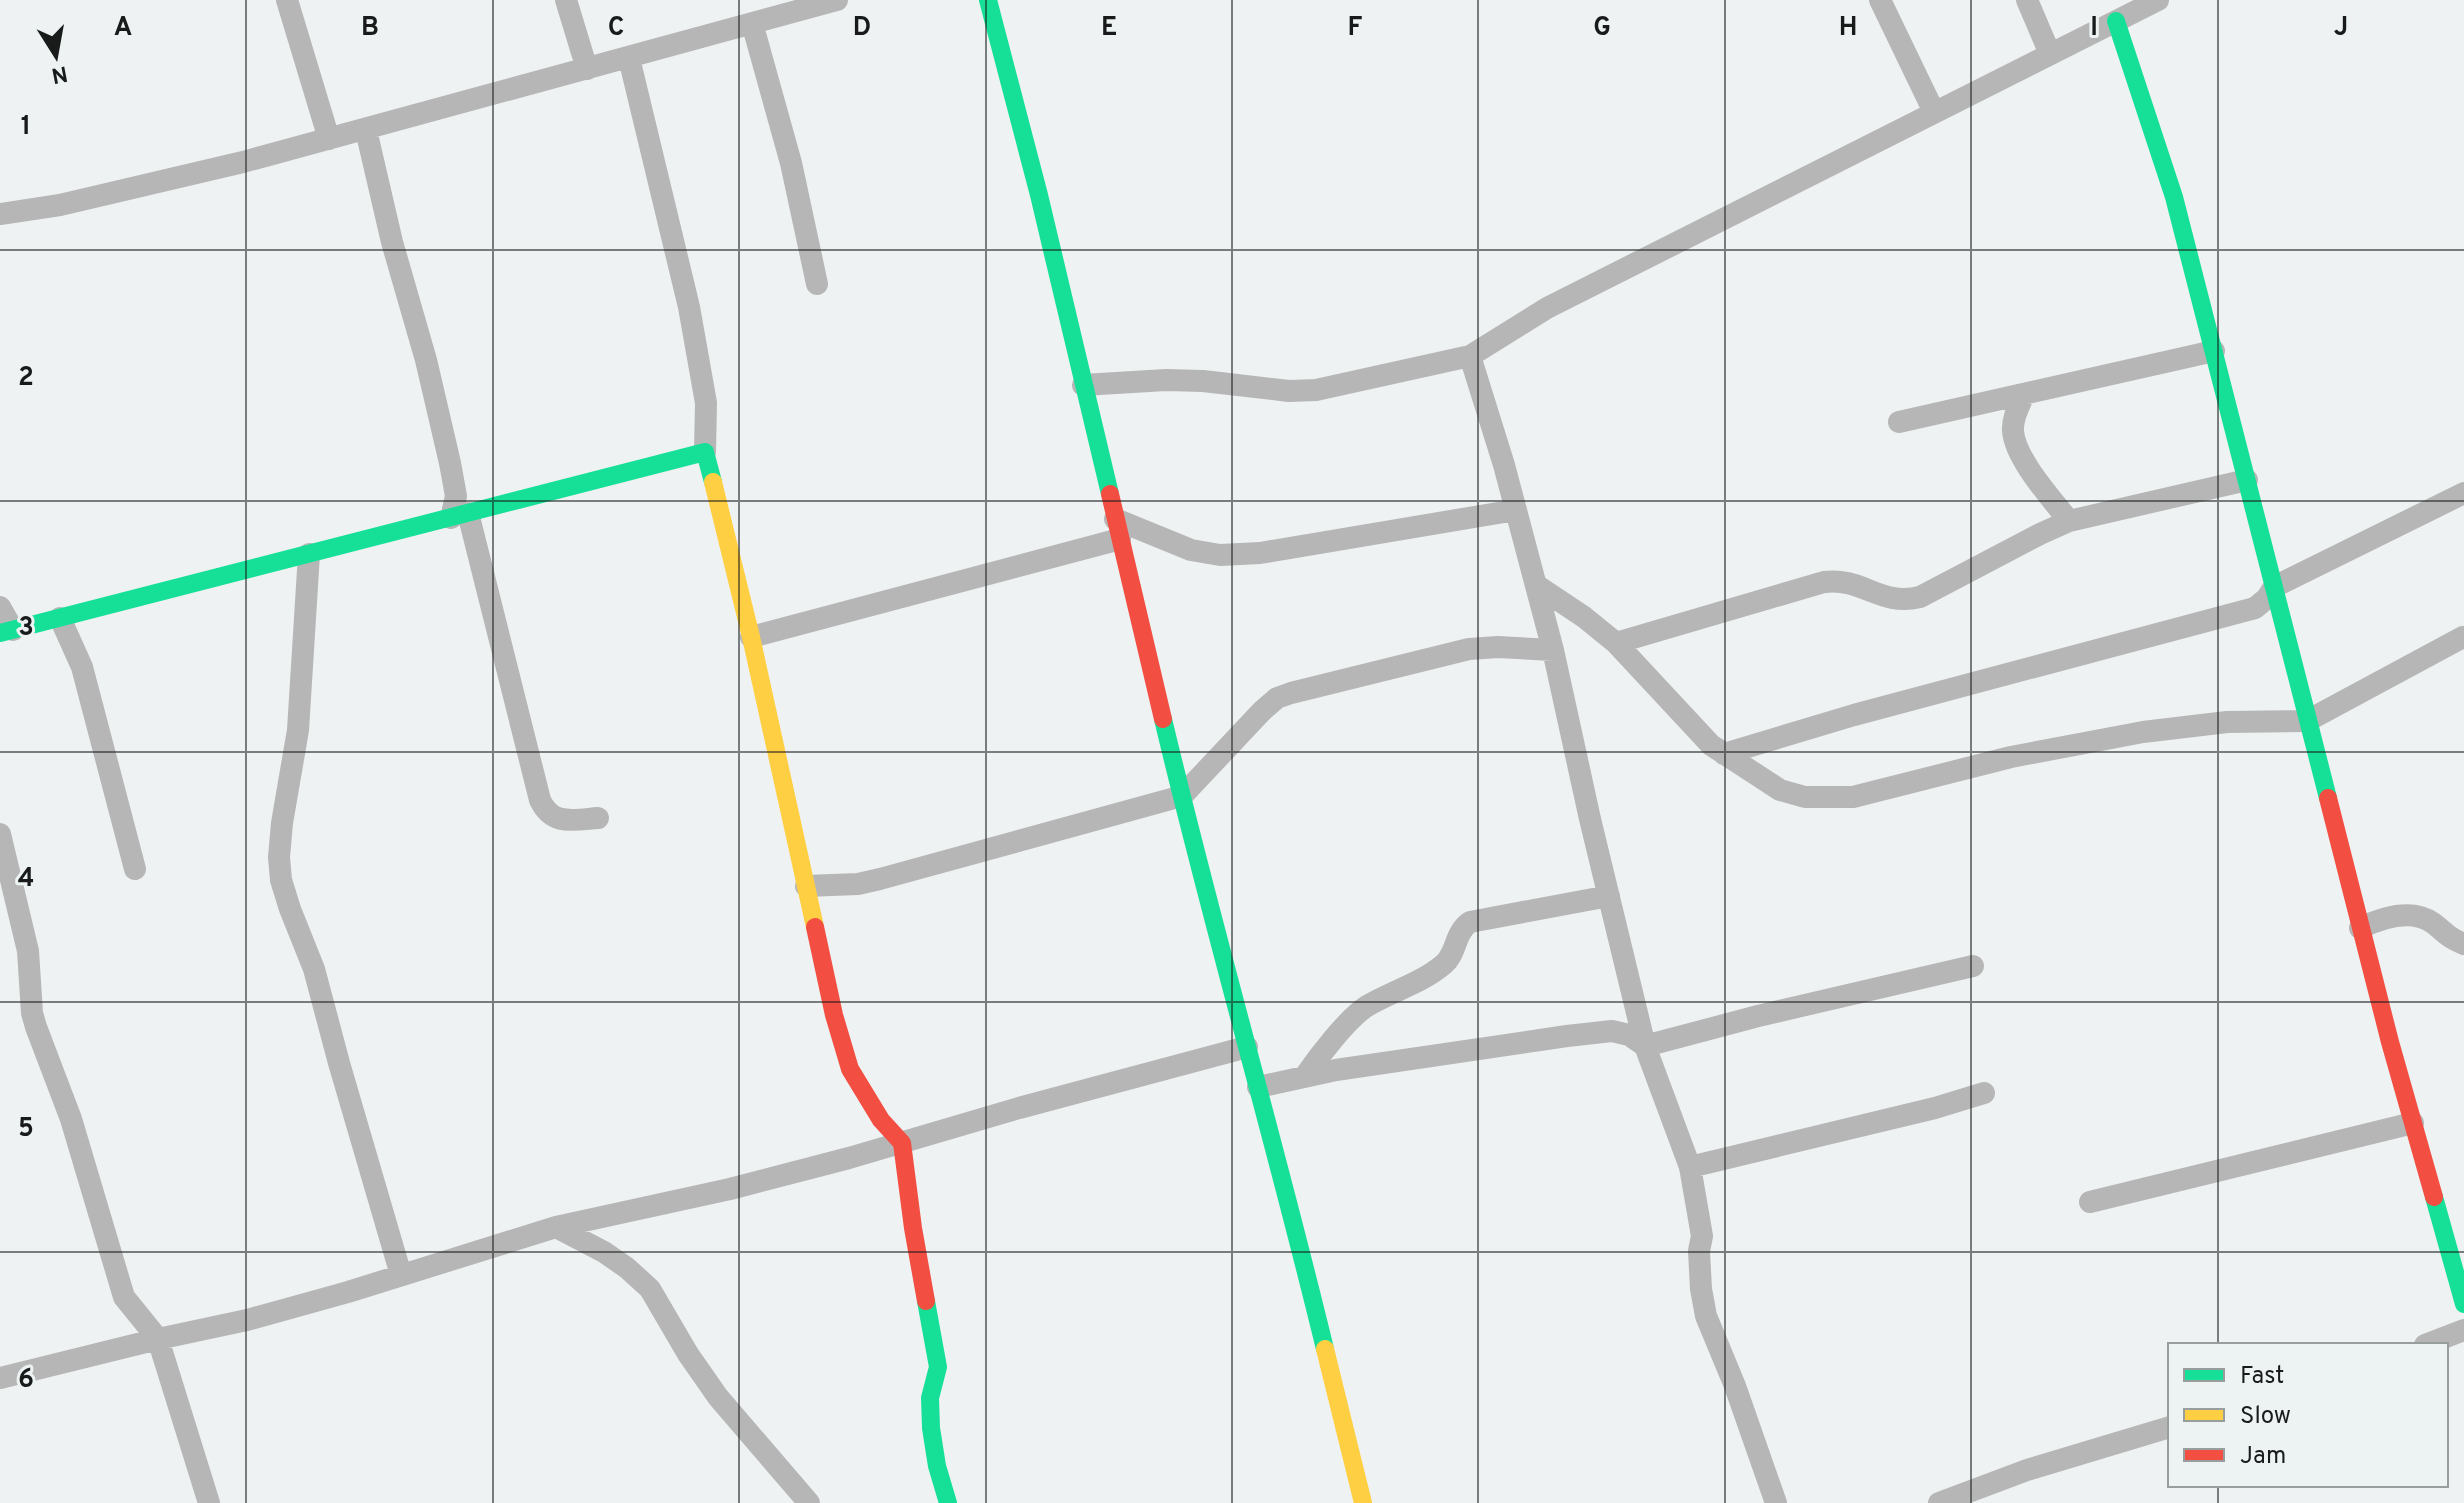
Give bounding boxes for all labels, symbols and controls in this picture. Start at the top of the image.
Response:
text: A [114,12,132,45]
text: B [361,12,379,45]
text: C [608,12,624,45]
text: D [853,12,871,45]
text: E [1101,12,1117,45]
text: F [1348,12,1363,45]
text: G [1593,12,1611,45]
text: H [1839,12,1857,45]
text: I [2090,12,2098,45]
text: J [2334,12,2348,45]
north arrow [16,16,96,96]
text: N [49,58,70,88]
text: 1 [21,111,31,144]
text: 2 [18,362,34,395]
text: 3 [18,612,34,645]
text: 4 [18,863,34,896]
text: 5 [18,1113,34,1146]
legend [2168,1343,2448,1487]
text: Fast [2240,1362,2284,1392]
text: 6 [18,1364,34,1397]
text: Slow [2240,1402,2291,1432]
text: Jam [2240,1442,2286,1472]

